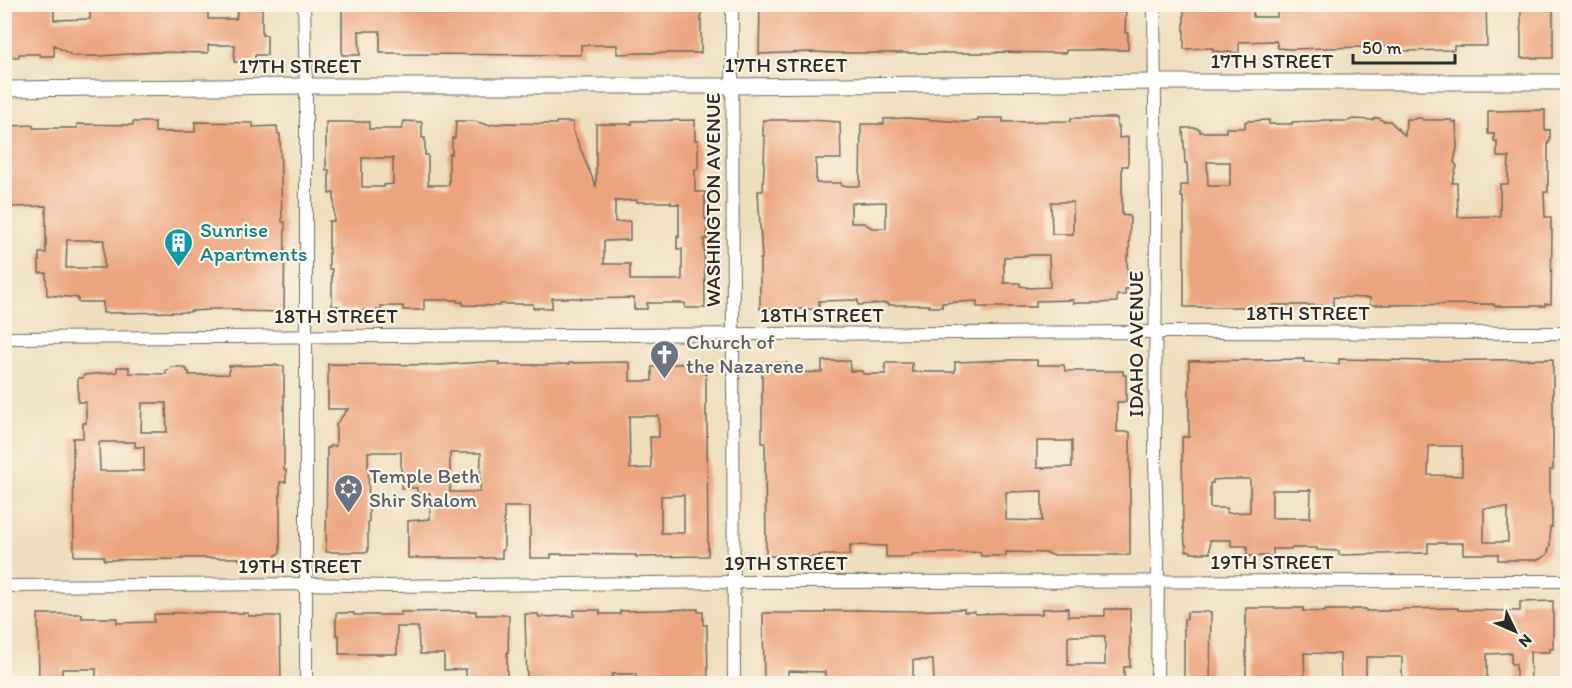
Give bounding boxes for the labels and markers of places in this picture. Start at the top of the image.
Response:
place label: Sunrise Apartments [200,217,307,266]
building icon: Sunrise Apartments [163,226,195,268]
place label: Church of the Nazarene [686,329,804,378]
church icon: Church of the Nazarene [649,338,681,380]
place label: Temple Beth Shir Shalom [369,463,480,512]
synagogue icon: Temple Beth Shir Shalom [332,472,364,514]

